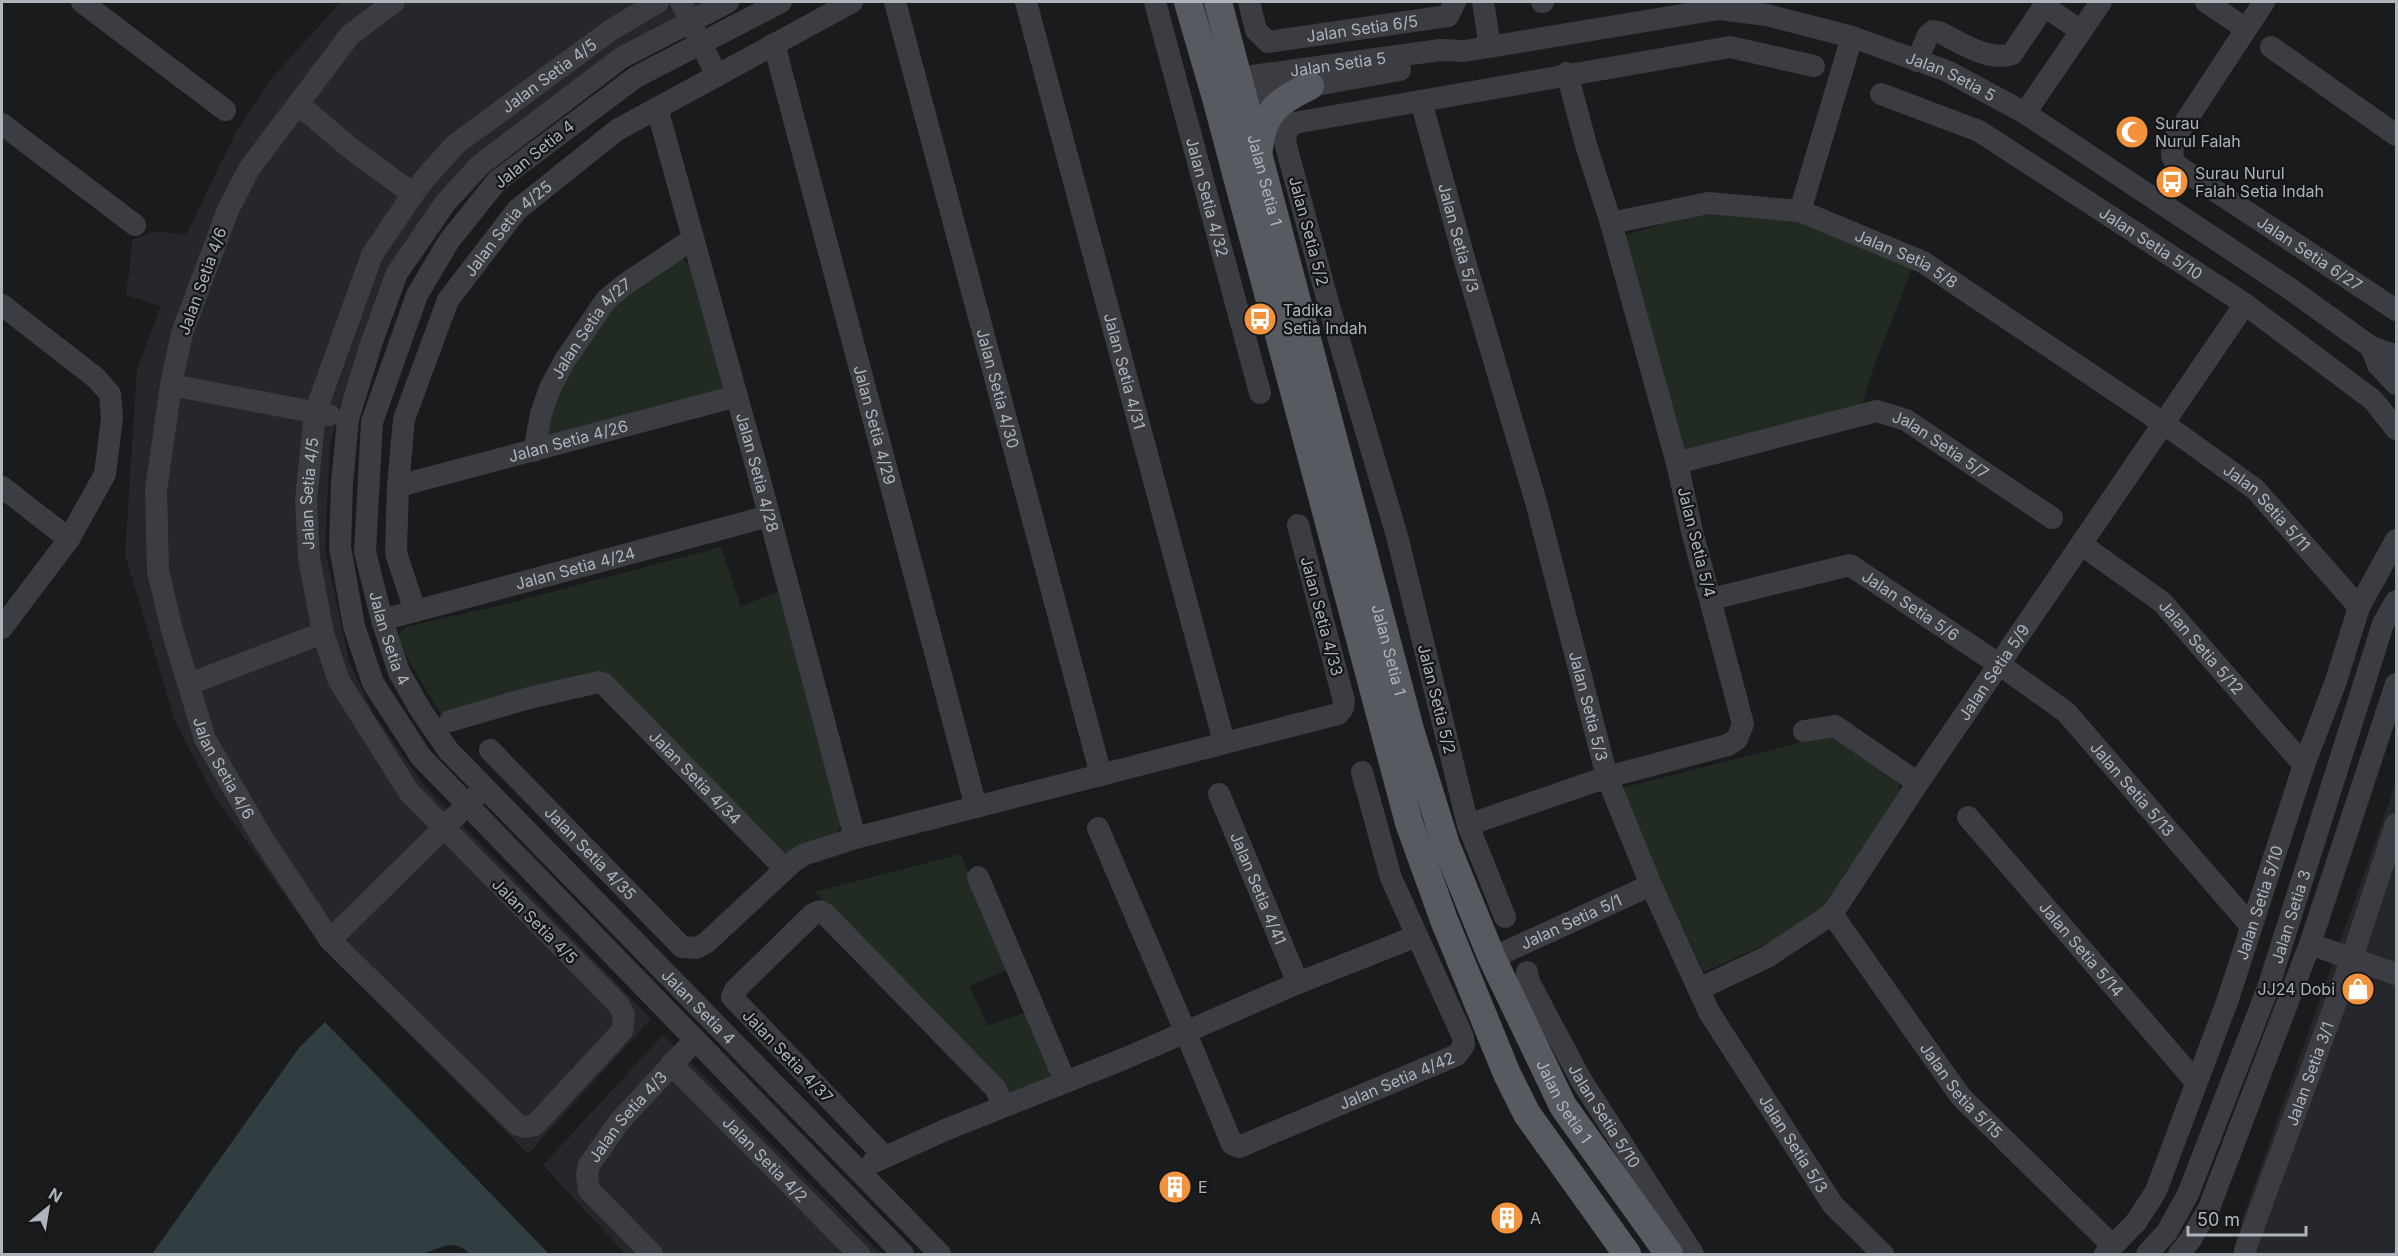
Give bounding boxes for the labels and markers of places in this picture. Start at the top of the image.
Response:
place label: Surau Nurul Falah [2155,113,2241,151]
mosque icon: Surau Nurul Falah [2114,114,2150,150]
place label: Surau Nurul Falah Setia Indah [2195,163,2324,201]
bus stop icon: Surau Nurul Falah Setia Indah [2154,164,2190,200]
place label: Tadika Setia Indah [1283,300,1367,338]
bus stop icon: Tadika Setia Indah [1242,301,1278,337]
shop icon: JJ24 Dobi [2340,971,2376,1007]
place label: JJ24 Dobi [2258,979,2335,999]
building icon: E [1157,1169,1193,1205]
place label: E [1198,1177,1208,1197]
building icon: A [1489,1200,1525,1236]
place label: A [1530,1208,1541,1228]

